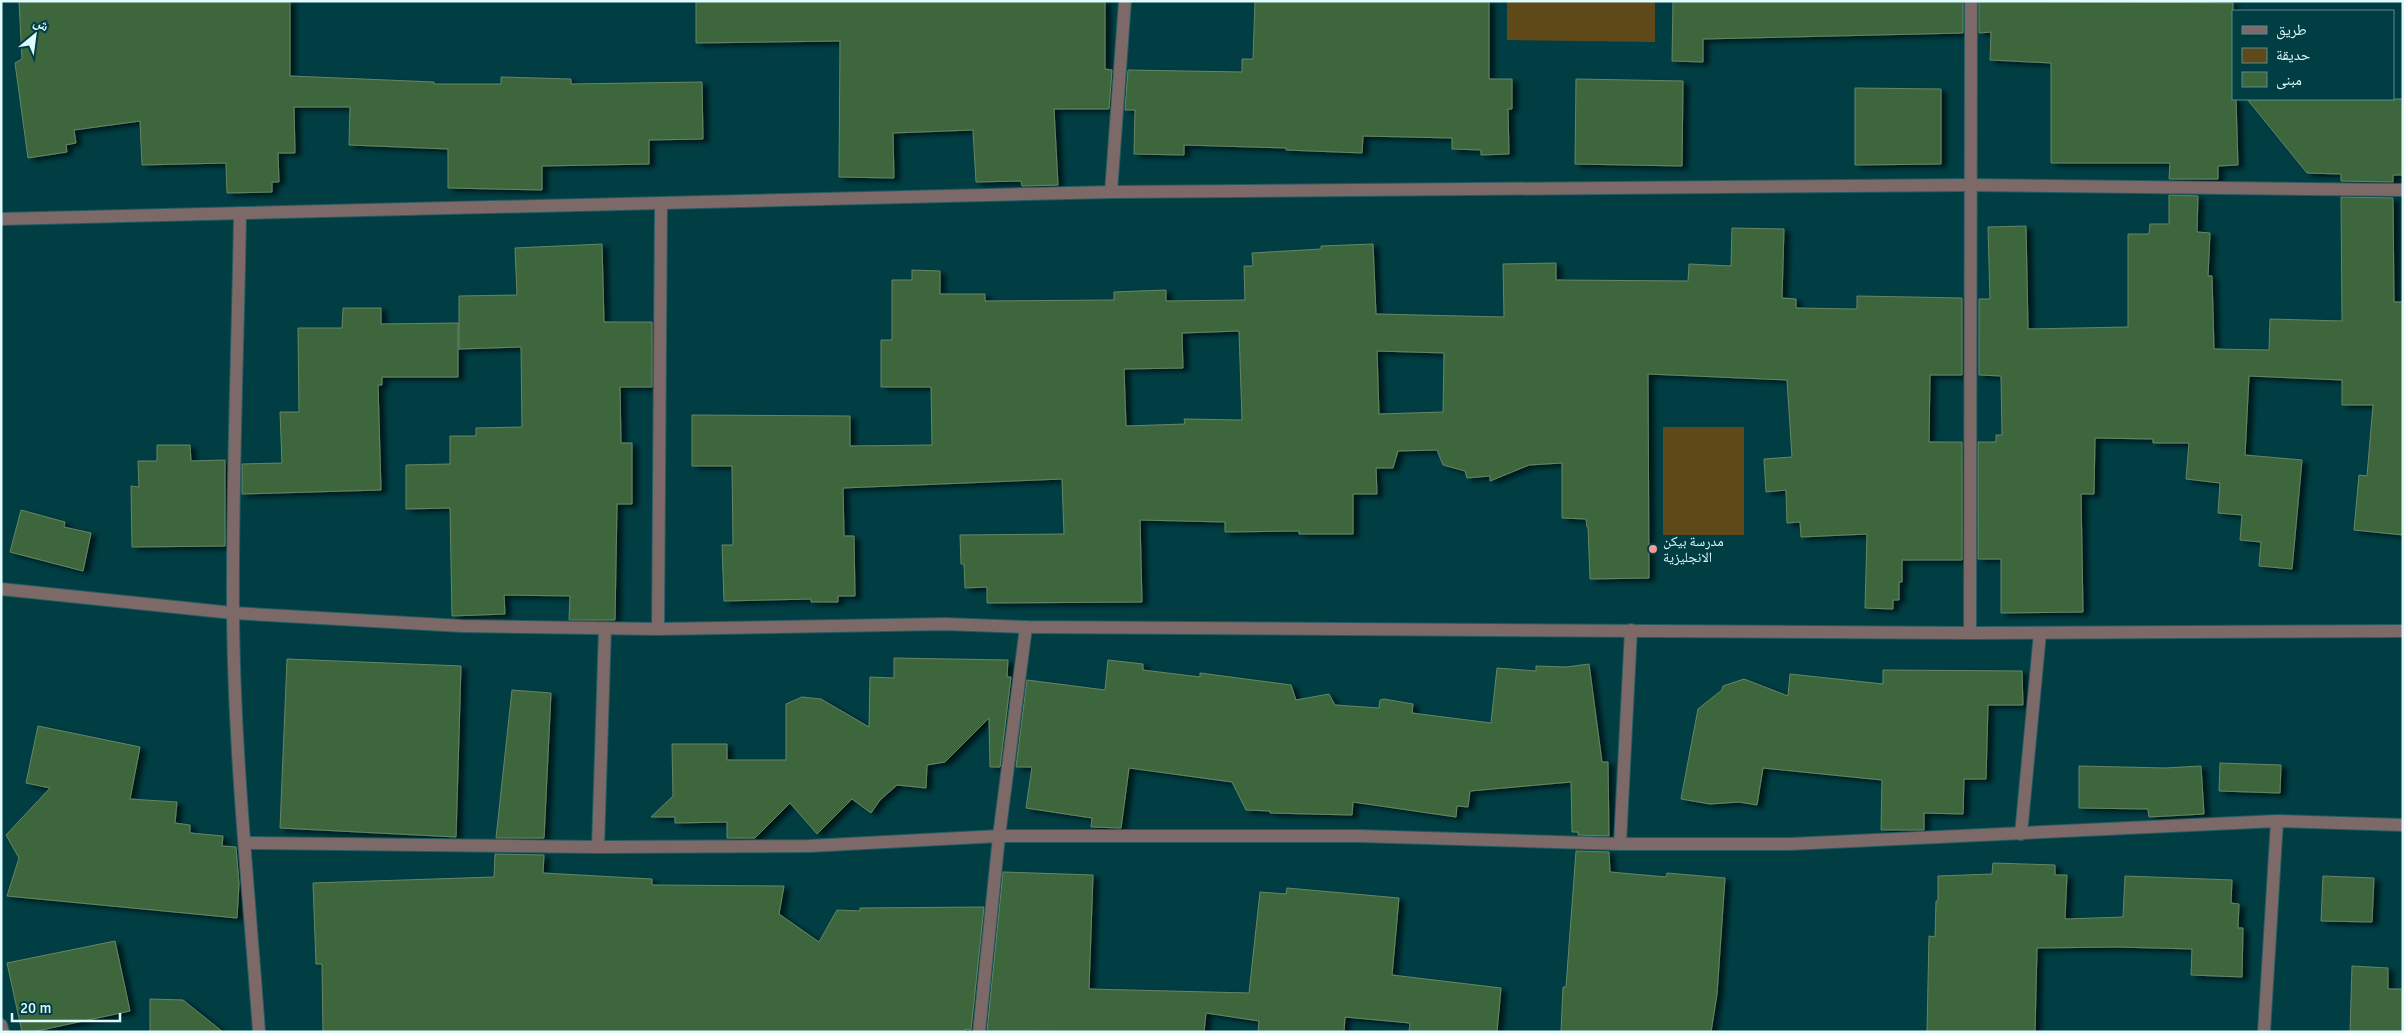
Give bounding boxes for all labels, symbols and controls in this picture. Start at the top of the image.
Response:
north arrow [10,10,60,60]
legend [2232,10,2394,100]
text: ش [30,13,52,35]
text: طريق [2276,21,2307,40]
text: حديقة [2276,46,2311,64]
text: مبنى [2276,71,2302,90]
place label: مدرسة بيكن الانجليزية [1663,533,1724,566]
marker: مدرسة بيكن الانجليزية [1647,543,1659,555]
scale bar [12,990,120,1022]
text: 20 m [20,999,51,1017]

